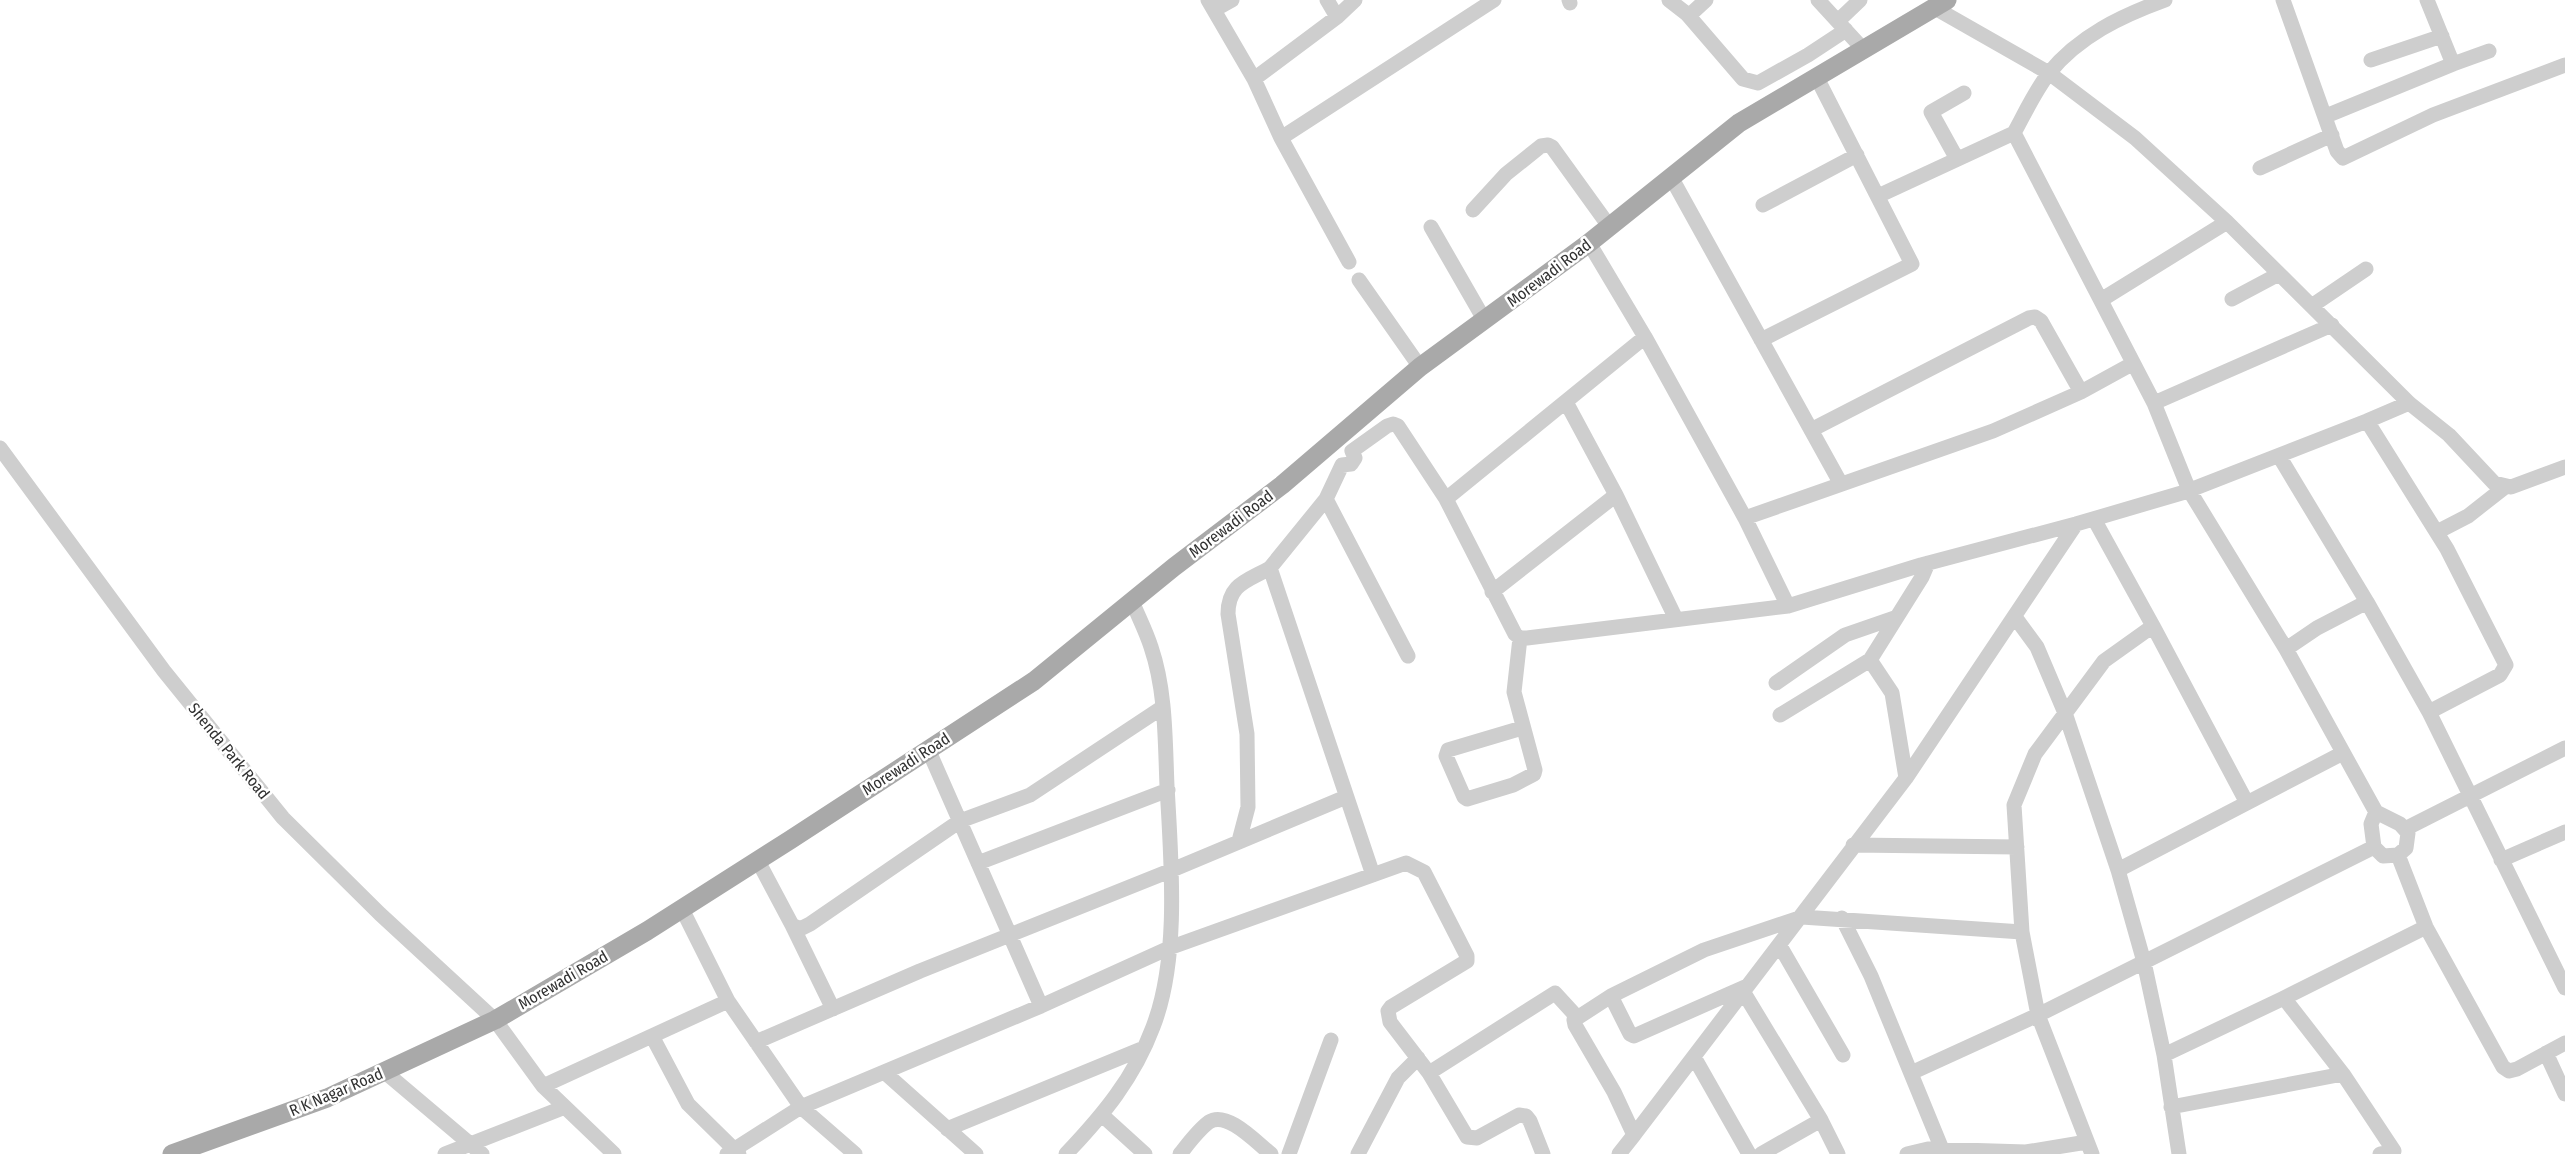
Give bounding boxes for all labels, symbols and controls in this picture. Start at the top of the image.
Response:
street label: Morewadi Road [1503,235,1595,311]
street label: Morewadi Road [1185,486,1277,562]
street label: Shenda Park Road [184,699,274,803]
street label: Morewadi Road [859,729,953,799]
street label: Morewadi Road [515,947,611,1013]
street label: R K Nagar Road [286,1064,386,1120]

